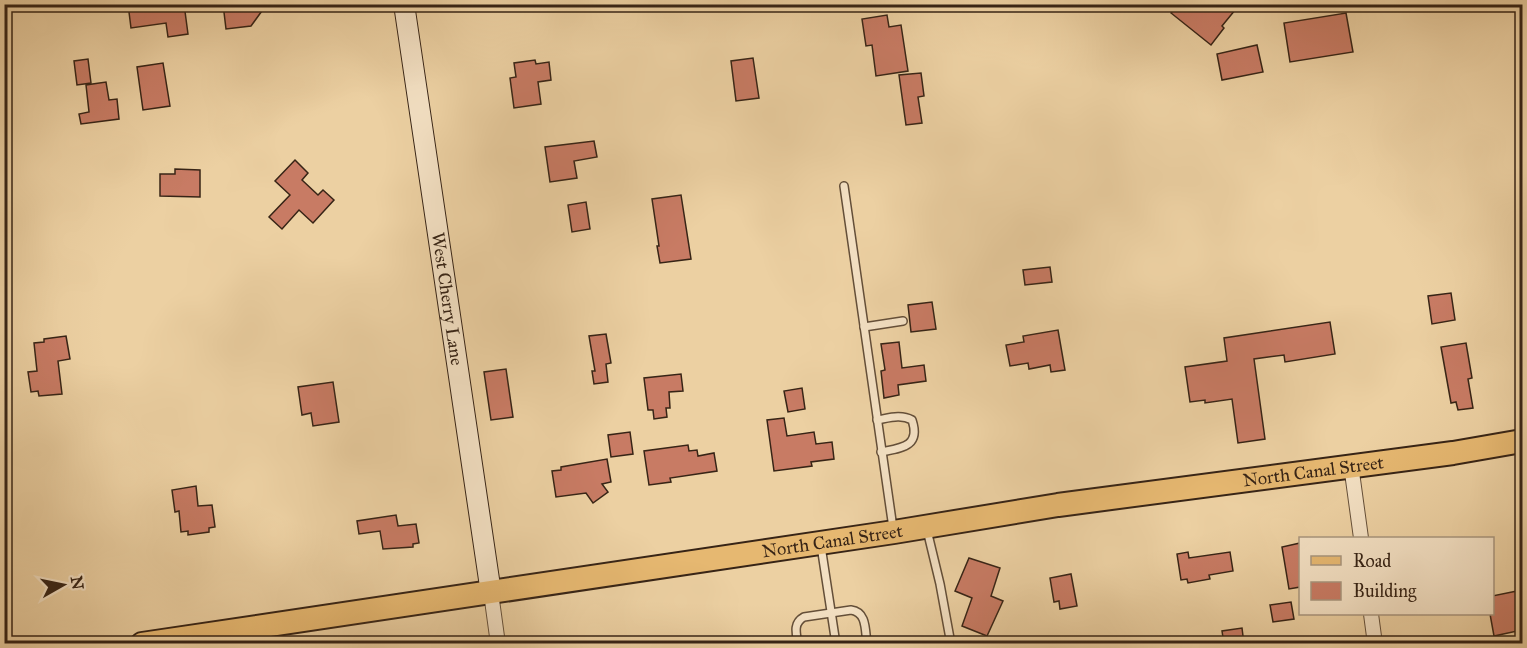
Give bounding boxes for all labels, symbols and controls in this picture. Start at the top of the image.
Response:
street label: West Cherry Lane [427,231,468,367]
street label: North Canal Street [1242,451,1386,492]
street label: North Canal Street [761,520,905,563]
legend [1299,537,1494,615]
text: Road [1353,550,1391,572]
north arrow [33,555,93,615]
text: N [67,575,88,591]
text: Building [1353,580,1417,603]

